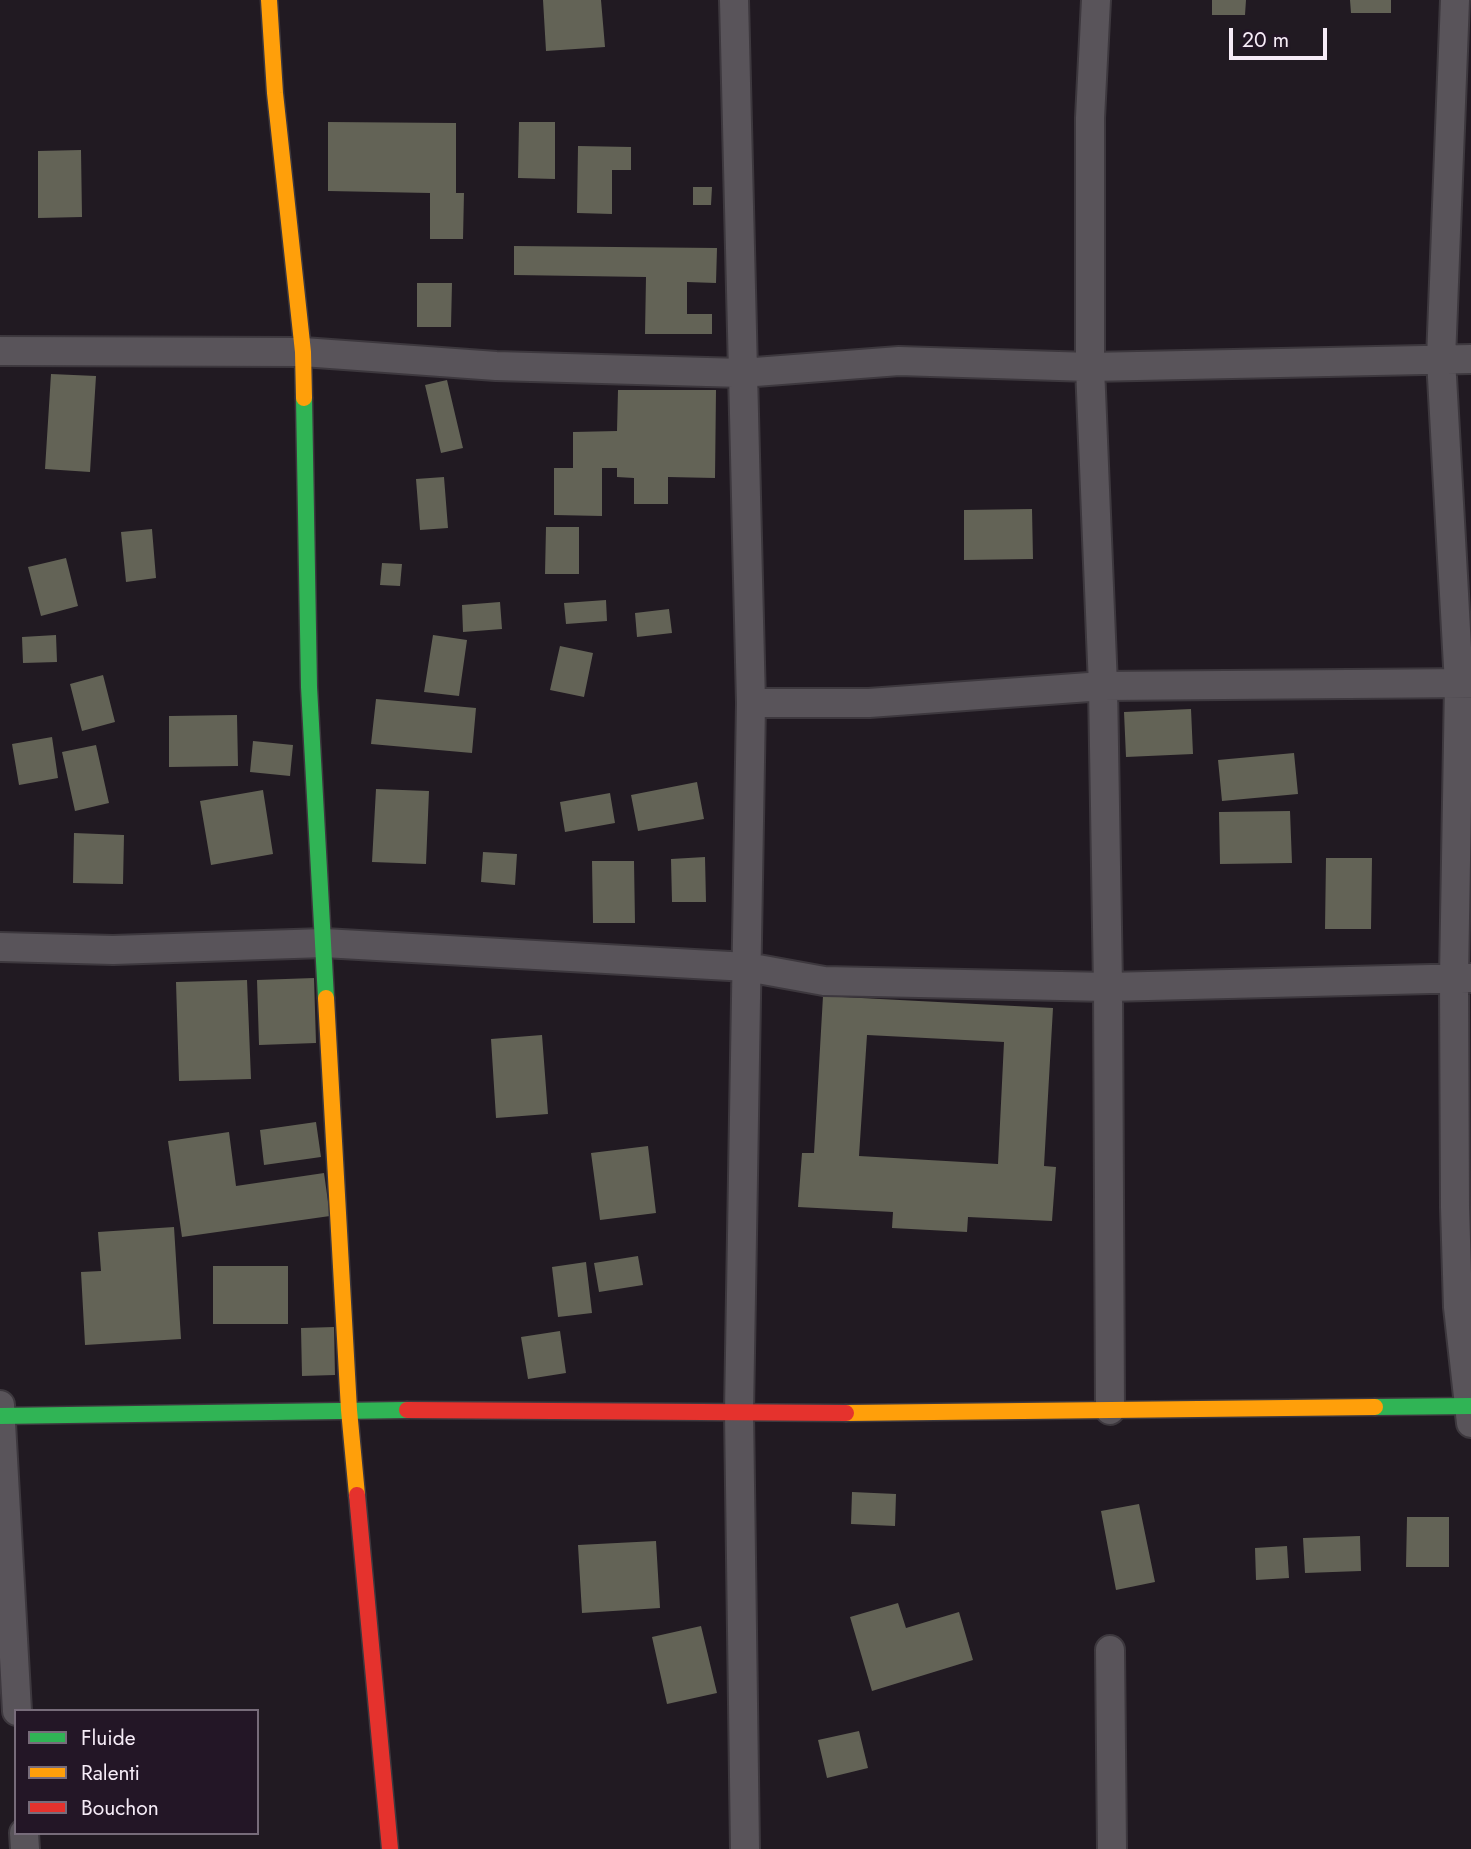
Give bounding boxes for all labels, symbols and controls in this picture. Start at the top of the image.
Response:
scale bar [1233,14,1331,58]
text: 20 m [1242,25,1289,55]
legend [14,1709,259,1835]
text: Fluide [81,1723,136,1753]
text: Ralenti [81,1758,140,1788]
text: Bouchon [81,1793,159,1823]

